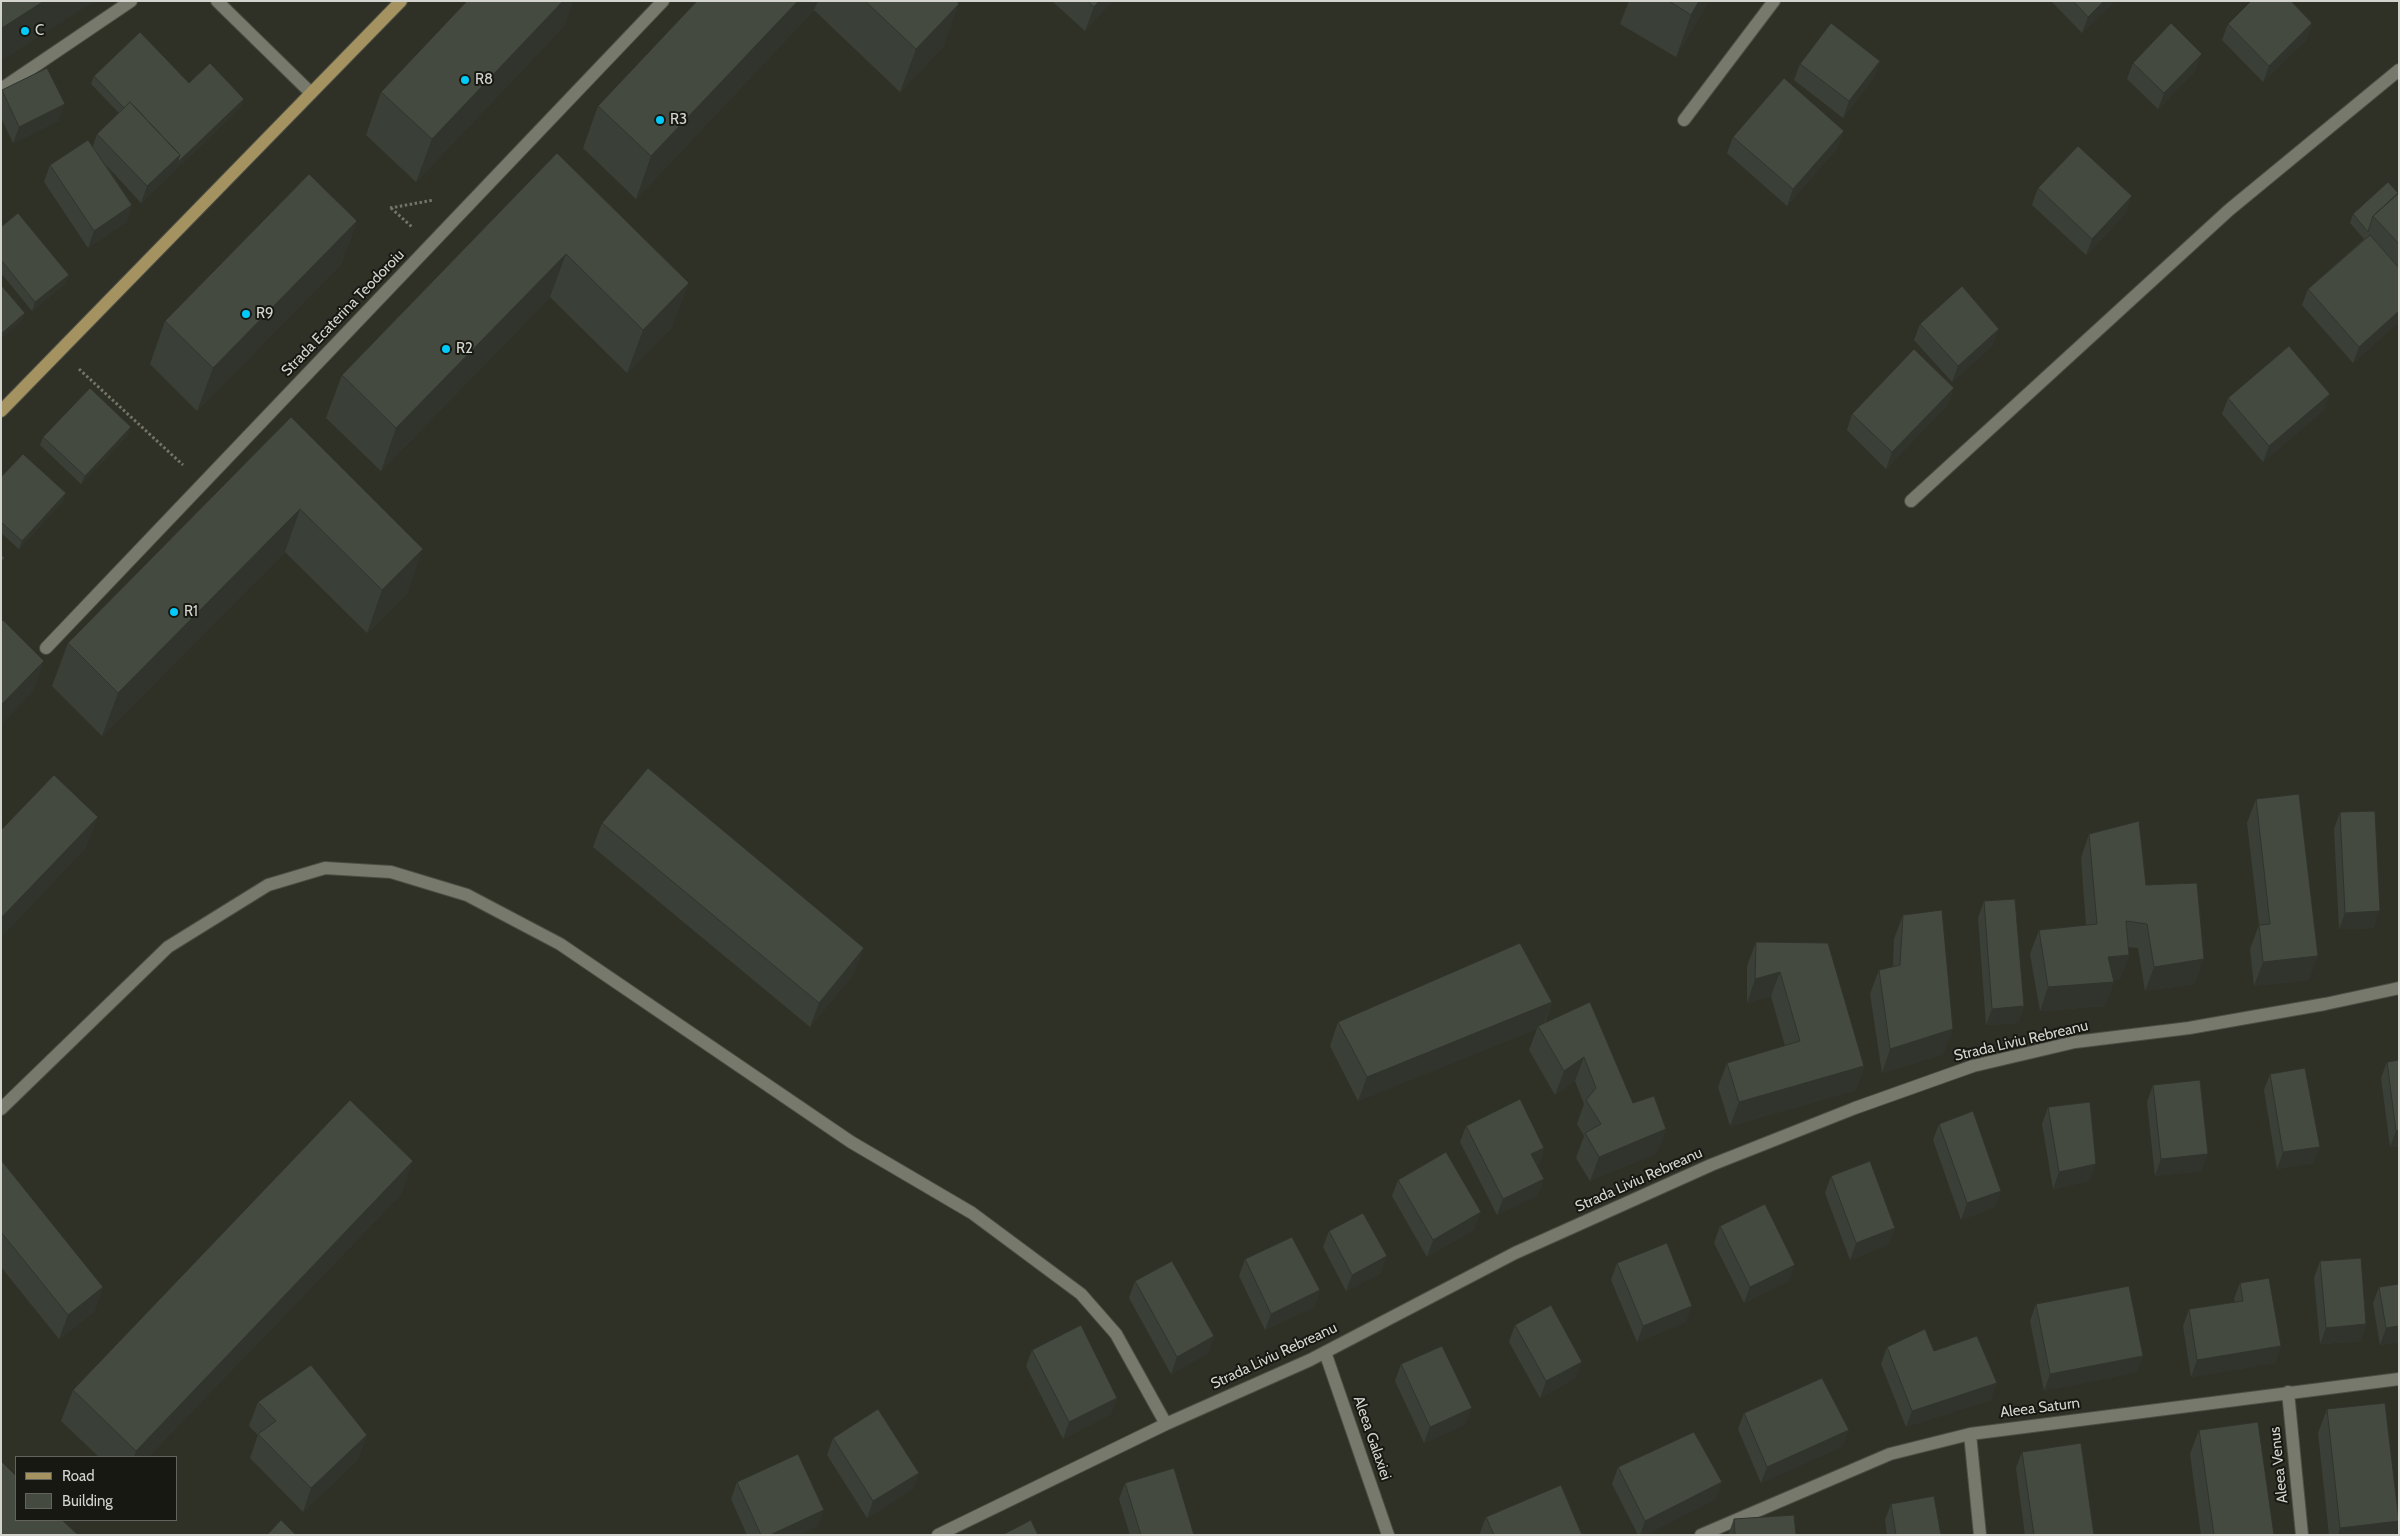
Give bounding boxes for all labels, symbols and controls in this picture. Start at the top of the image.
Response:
place label: C [35,22,44,40]
marker: C [19,25,31,37]
place label: R8 [475,71,493,89]
marker: R8 [459,74,471,86]
place label: R3 [670,111,687,129]
marker: R3 [654,114,666,126]
street label: Strada Ecaterina Teodoroiu [278,246,408,380]
place label: R9 [256,305,274,323]
marker: R9 [240,308,252,320]
place label: R2 [456,340,473,358]
marker: R2 [440,343,452,355]
place label: R1 [184,603,198,621]
marker: R1 [168,606,180,618]
street label: Strada Liviu Rebreanu [1952,1017,2090,1065]
street label: Strada Liviu Rebreanu [1573,1144,1705,1216]
street label: Strada Liviu Rebreanu [1208,1319,1340,1393]
street label: Aleea Galaxiei [1349,1394,1395,1482]
street label: Aleea Saturn [1999,1394,2081,1422]
street label: Aleea Venus [2266,1426,2292,1504]
legend [15,1456,178,1521]
text: Road [62,1467,95,1485]
text: Building [62,1492,113,1510]

